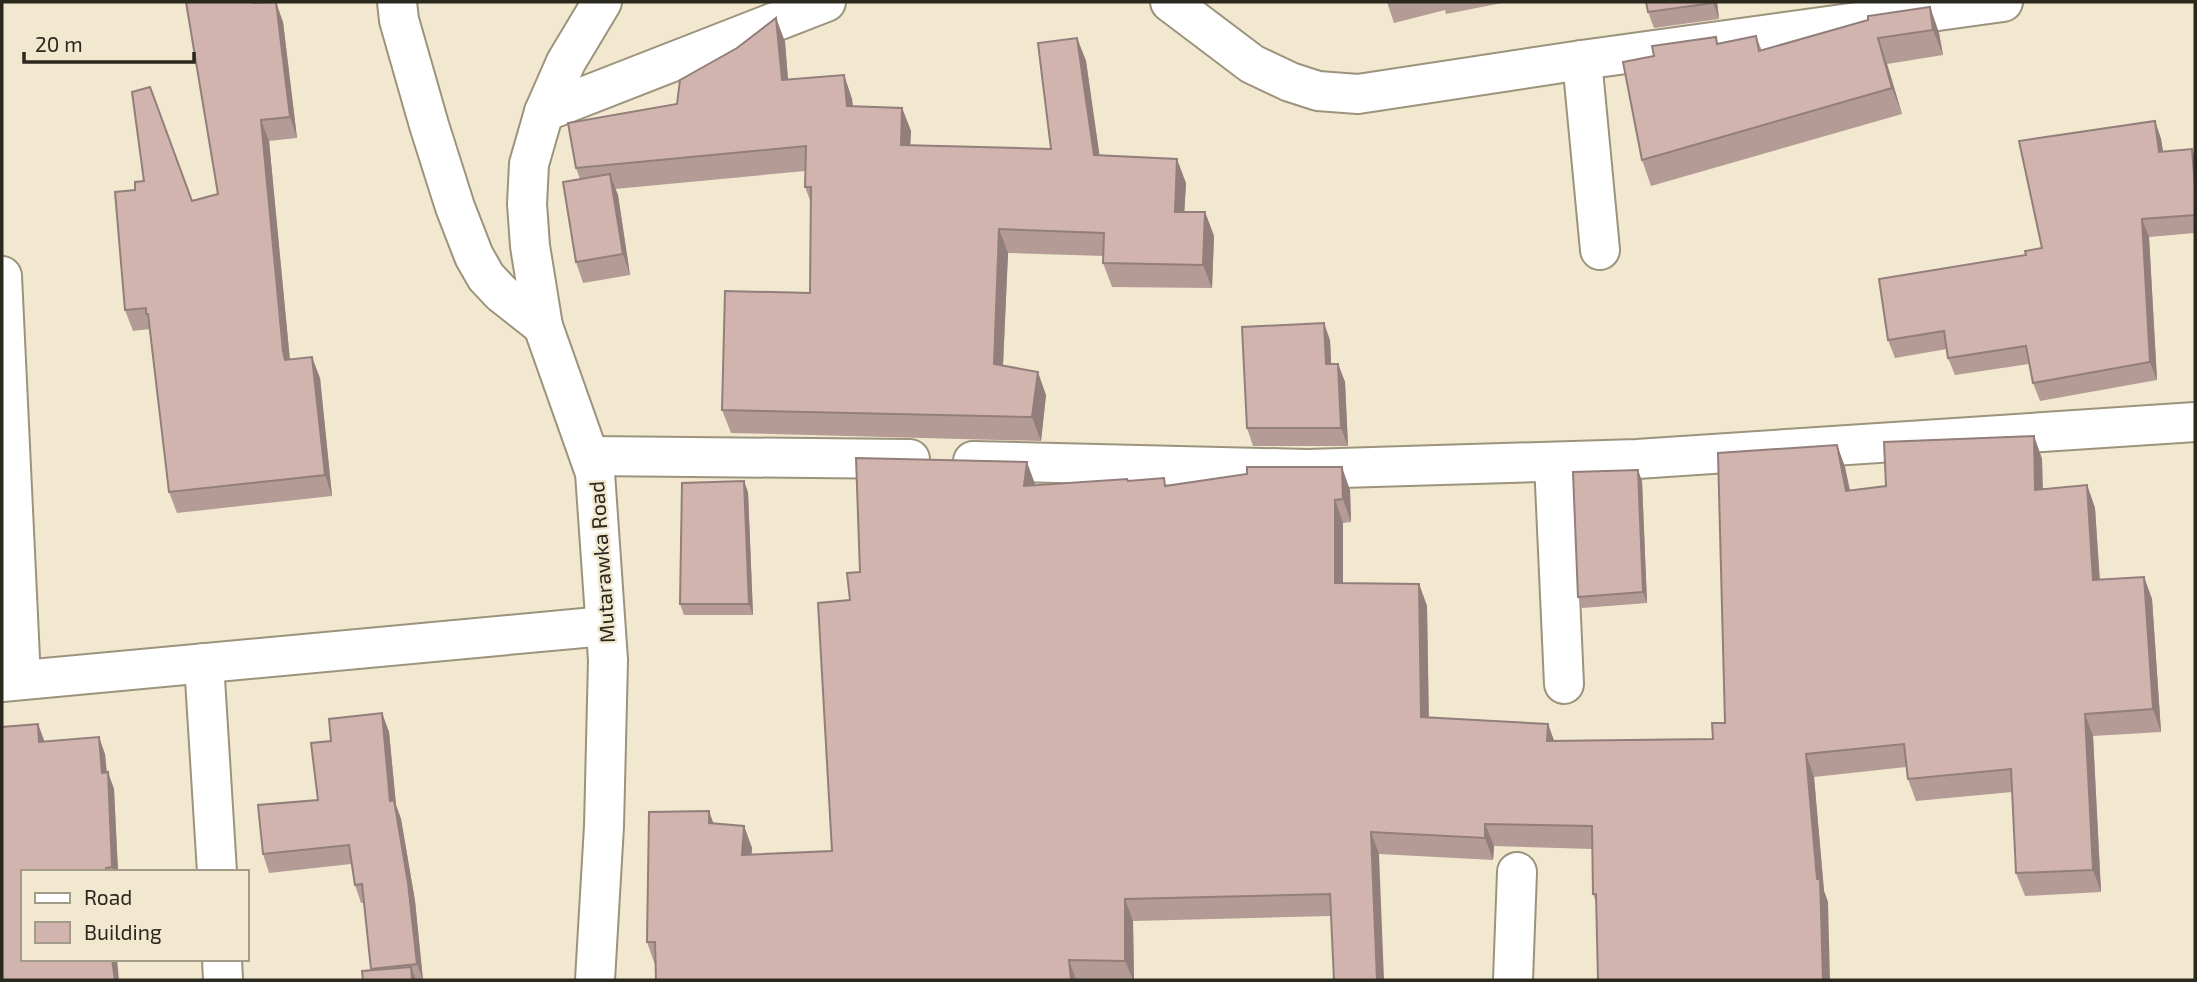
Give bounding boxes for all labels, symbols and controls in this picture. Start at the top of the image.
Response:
scale bar [24,21,194,65]
text: 20 m [35,31,83,56]
street label: Mutarawka Road [583,480,619,644]
legend [21,870,248,961]
text: Road [84,884,132,909]
text: Building [84,919,162,944]

